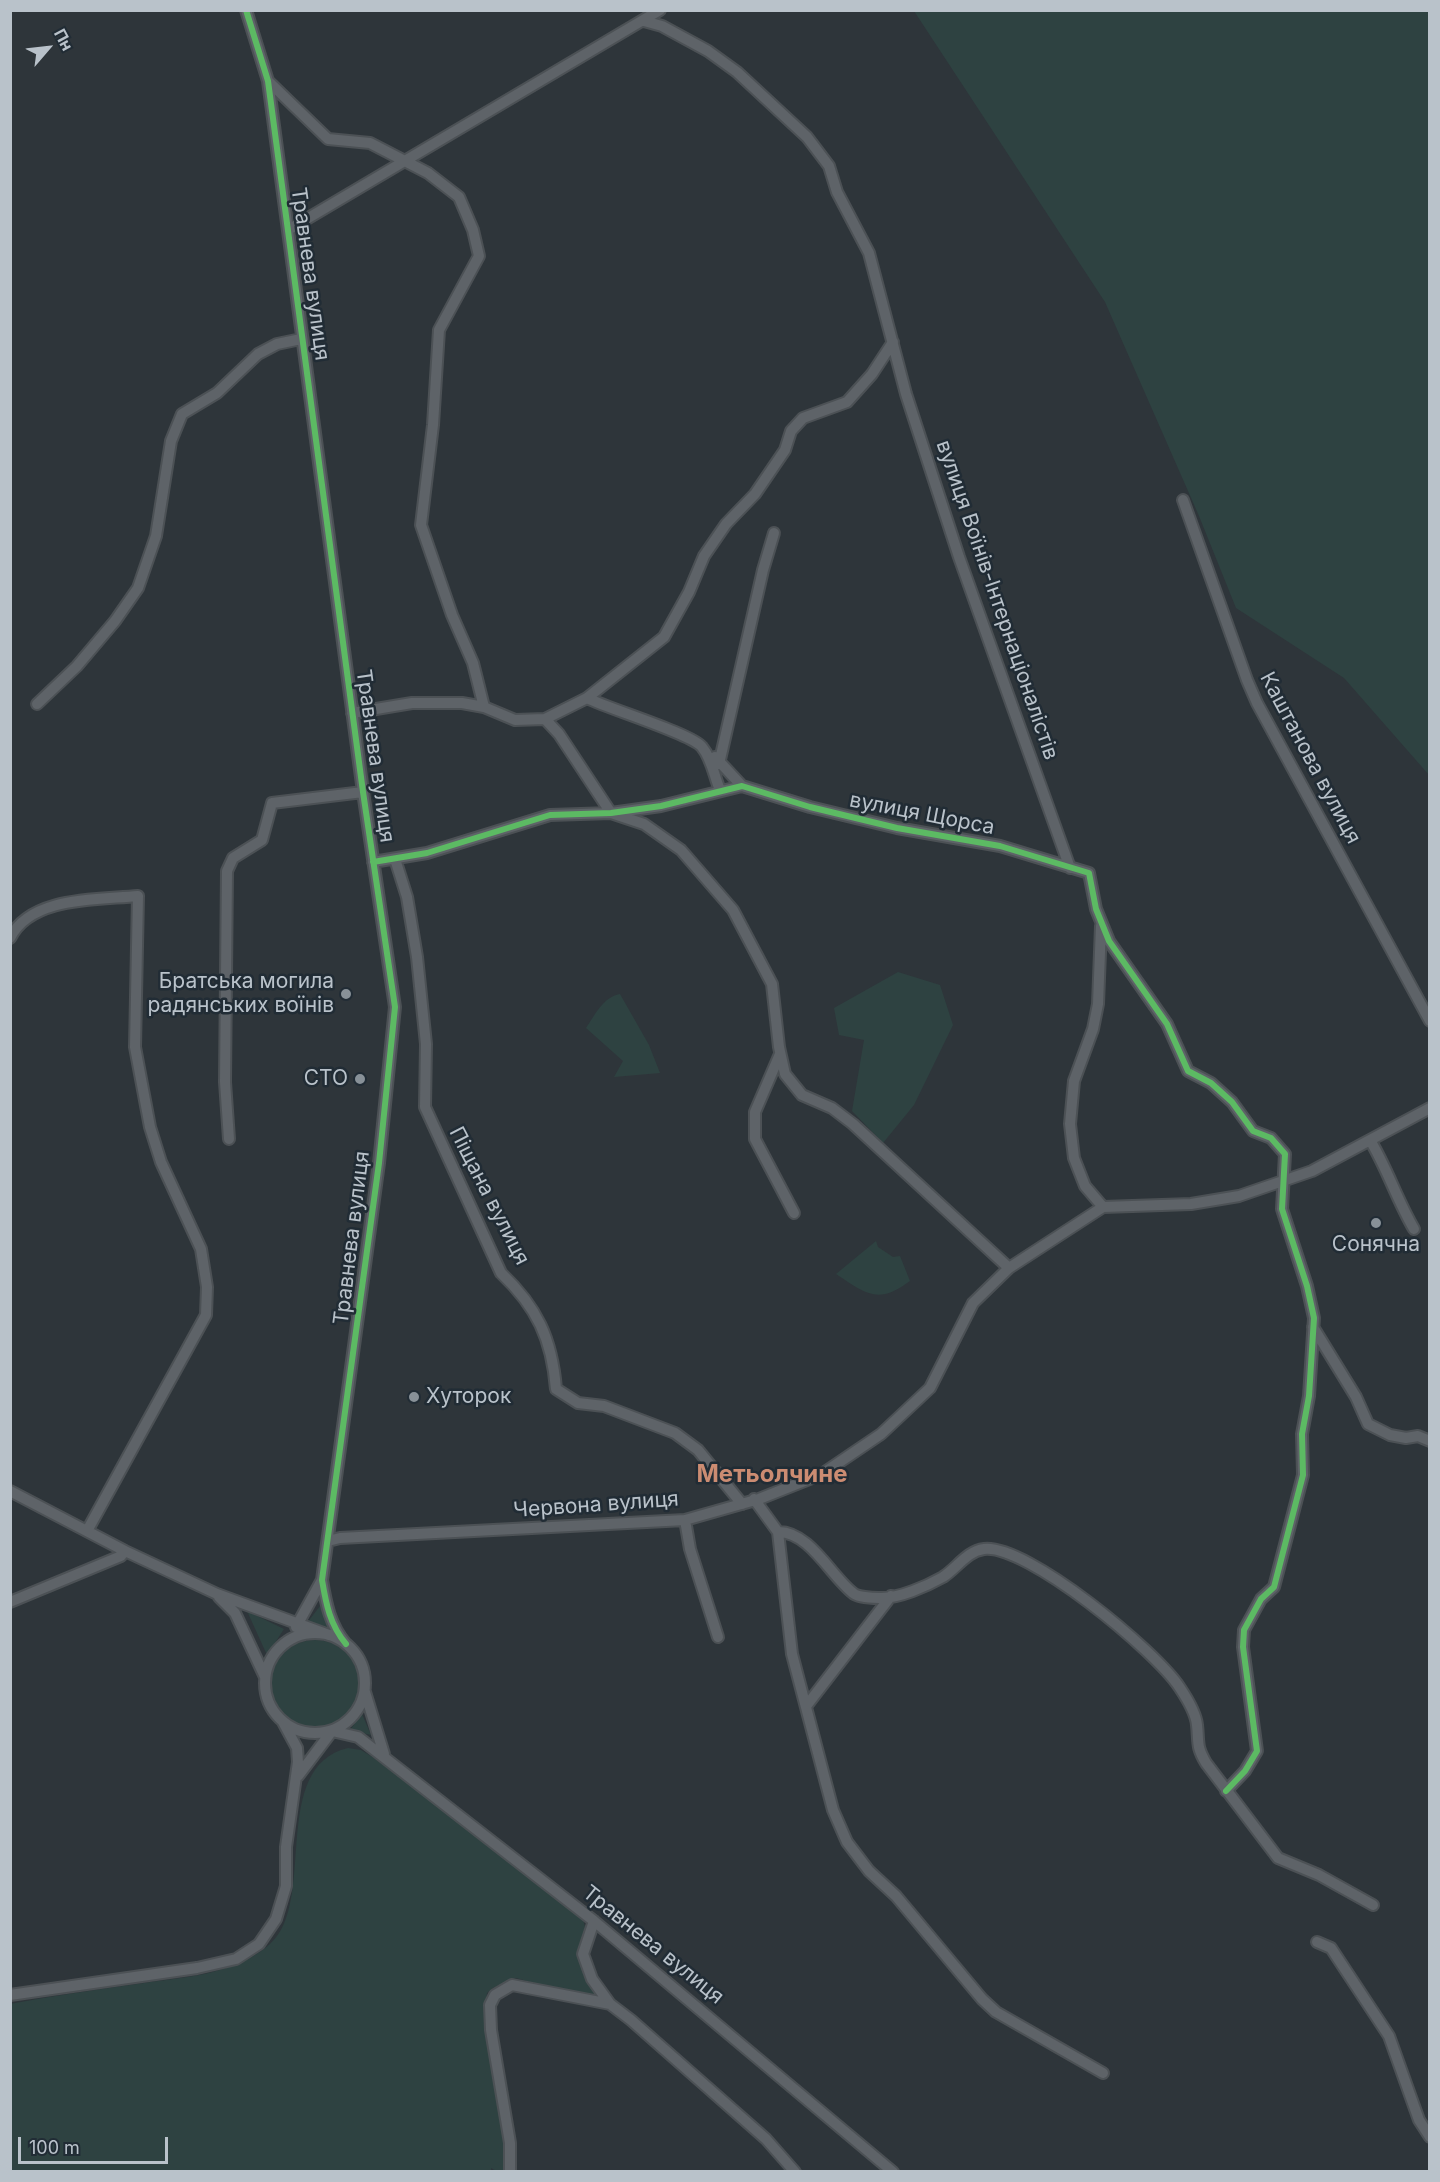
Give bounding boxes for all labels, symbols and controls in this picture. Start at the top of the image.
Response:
north arrow [18,18,78,78]
text: Пн [50,25,78,54]
street label: Травнева вулиця [285,186,335,362]
street label: вулиця Воїнів-Інтернаціоналістів [930,437,1064,763]
street label: Травнева вулиця [350,668,400,844]
street label: Каштанова вулиця [1254,668,1366,848]
street label: вулиця Щорса [847,788,997,840]
place label: Братська могила радянських воїнів [147,969,334,1019]
marker: Братська могила радянських воїнів [339,987,353,1001]
place label: СТО [304,1066,348,1092]
marker: СТО [353,1072,367,1086]
street label: Піщана вулиця [443,1123,535,1269]
street label: Травнева вулиця [329,1150,375,1326]
marker: Сонячна [1369,1216,1383,1230]
place label: Сонячна [1332,1232,1420,1258]
place label: Хуторок [426,1384,511,1410]
marker: Хуторок [407,1390,421,1404]
district label: Метьолчине [696,1461,848,1489]
street label: Червона вулиця [512,1487,680,1523]
street label: Травнева вулиця [577,1880,729,2010]
scale bar [21,2125,171,2163]
text: 100 m [29,2137,80,2158]

